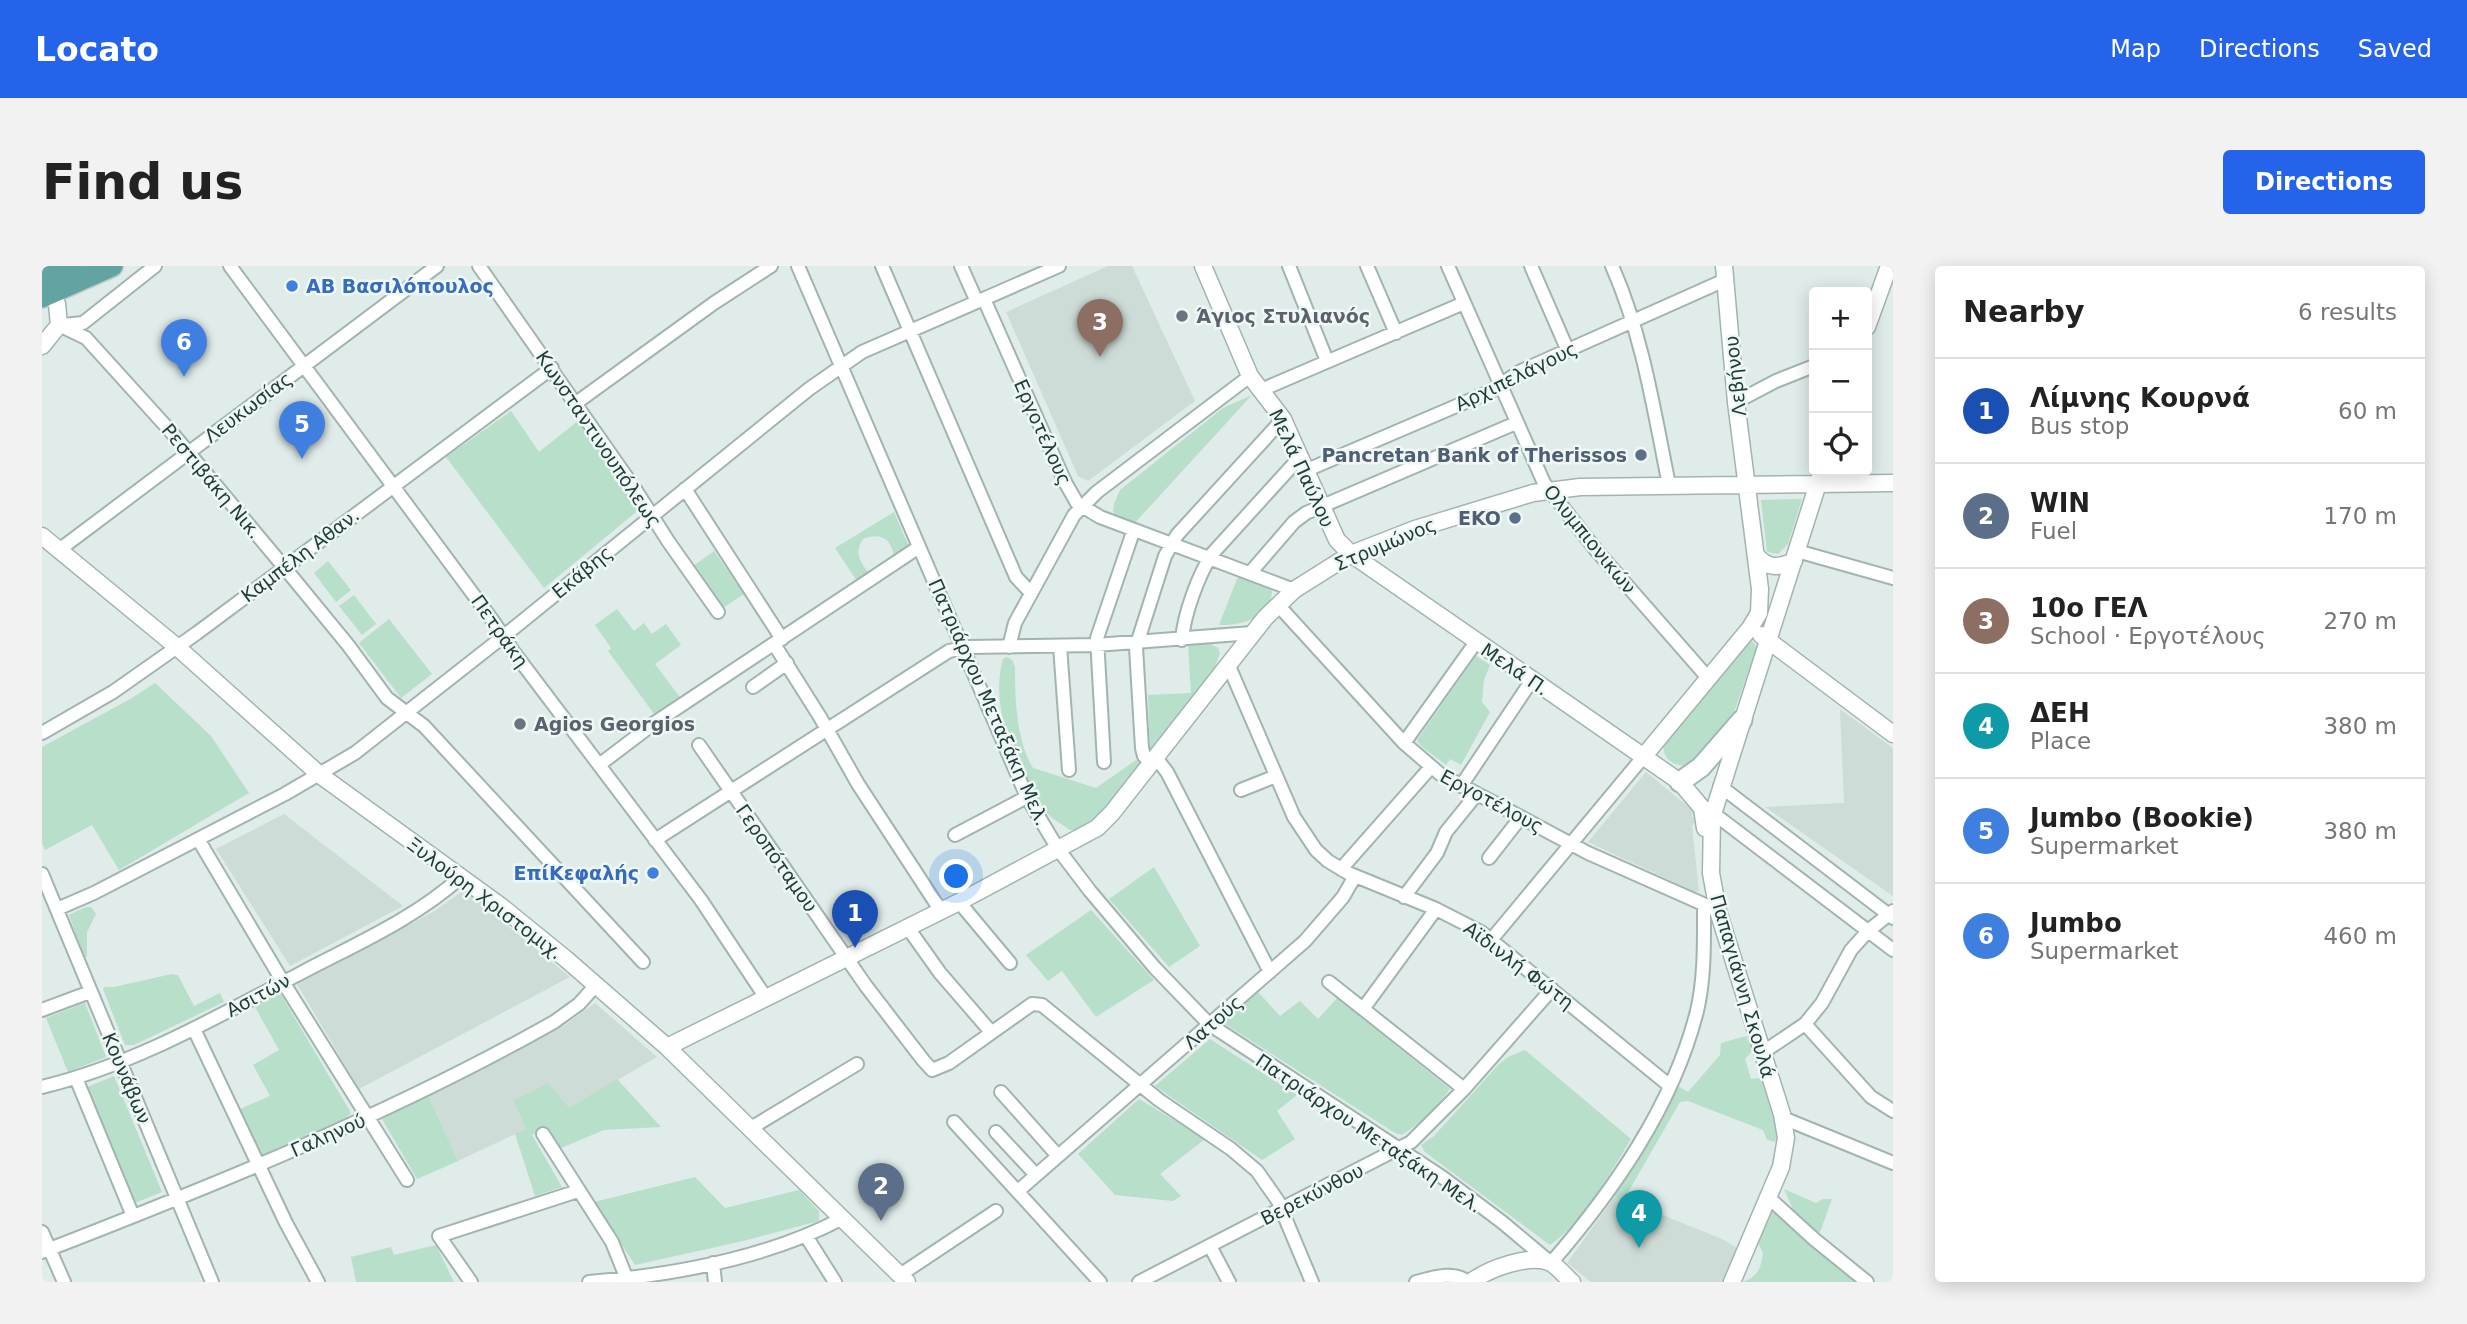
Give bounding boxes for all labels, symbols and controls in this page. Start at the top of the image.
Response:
text: Locato [35,30,159,69]
text: Map [2110,35,2161,63]
text: Directions [2199,35,2320,63]
text: Saved [2358,35,2432,63]
button: Directions [2223,150,2425,214]
text: Find us [42,154,243,211]
place label: ΑΒ Βασιλόπουλος [306,275,494,297]
marker: ΑΒ Βασιλόπουλος [284,278,300,294]
map controls [1809,287,1872,476]
button: + [1809,287,1872,350]
text: Nearby [1963,294,2085,329]
pin: 3 [1077,299,1123,357]
text: 6 results [2298,299,2397,325]
place label: Άγιος Στυλιανός [1196,305,1370,327]
marker: Άγιος Στυλιανός [1174,308,1190,324]
pin: 6 [161,319,207,377]
street label: Λεβήνου [1720,335,1750,417]
street label: Αρχιπελάγους [1451,337,1581,415]
street label: Κωνσταντινουπόλεως [532,346,666,532]
button: − [1809,350,1872,413]
street label: Λευκωσίας [200,367,296,447]
street label: Εργοτέλους [1010,376,1076,488]
text: Λίμνης Κουρνά [2030,383,2250,413]
text: 1 [1978,398,1994,424]
text: 60 m [2338,398,2397,424]
pin: 5 [279,401,325,459]
street label: Μελά Παύλου [1265,405,1339,531]
button: locate [1809,413,1872,476]
text: Bus stop [2030,413,2129,439]
street label: Ρεστιβάκη Νικ. [157,419,267,543]
place label: Pancretan Bank of Therissos [1321,444,1627,466]
marker: Pancretan Bank of Therissos [1633,447,1649,463]
street label: Ολυμπιονικών [1539,480,1641,598]
text: WIN [2030,488,2090,518]
text: 2 [1978,503,1994,529]
text: 170 m [2323,503,2397,529]
street label: Καμπέλη Αθαν. [237,504,363,606]
place label: EKO [1458,507,1501,529]
marker: EKO [1507,510,1523,526]
street label: Στρυμώνος [1331,513,1439,575]
text: Fuel [2030,518,2077,544]
street label: Εκάβης [547,541,617,603]
street label: Πατριάρχου Μεταξάκη Μελ. [924,575,1054,829]
street label: Πετράκη [467,590,533,672]
text: 10ο ΓΕΛ [2030,593,2148,623]
text: 3 [1978,608,1994,634]
text: 270 m [2323,608,2397,634]
text: School · Εργοτέλους [2030,623,2266,649]
street label: Μελά Π. [1477,638,1553,700]
text: ΔΕΗ [2030,698,2090,728]
place label: Agios Georgios [534,713,695,735]
text: 4 [1978,713,1994,739]
text: 380 m [2323,713,2397,739]
marker: Agios Georgios [512,716,528,732]
text: Place [2030,728,2091,754]
street label: Εργοτέλους [1437,765,1547,837]
street label: Γεροπόταμου [732,800,822,916]
text: Jumbo (Bookie) [2030,803,2254,833]
text: 5 [1978,818,1994,844]
text: 380 m [2323,818,2397,844]
street label: Ξυλούρη Χριστομιχ. [403,832,567,964]
text: Supermarket [2030,833,2179,859]
your location [939,859,973,893]
place label: ΕπίΚεφαλής [514,862,639,884]
marker: ΕπίΚεφαλής [645,865,661,881]
pin: 1 [832,890,878,948]
street label: Παπαγιάννη Σκουλά [1706,892,1780,1080]
text: Jumbo [2030,908,2122,938]
street label: Αϊδινλή Φώτη [1460,917,1578,1013]
text: 6 [1978,923,1994,949]
text: 460 m [2323,923,2397,949]
text: Supermarket [2030,938,2179,964]
street label: Ασιτών [222,969,294,1021]
street label: Λατούς [1179,990,1247,1054]
street label: Κουνάβων [98,1029,156,1127]
street label: Πατριάρχου Μεταξάκη Μελ. [1252,1049,1486,1217]
street label: Γαληνού [287,1109,369,1161]
street label: Βερεκύνθου [1257,1159,1367,1229]
pin: 2 [858,1163,904,1221]
pin: 4 [1616,1190,1662,1248]

